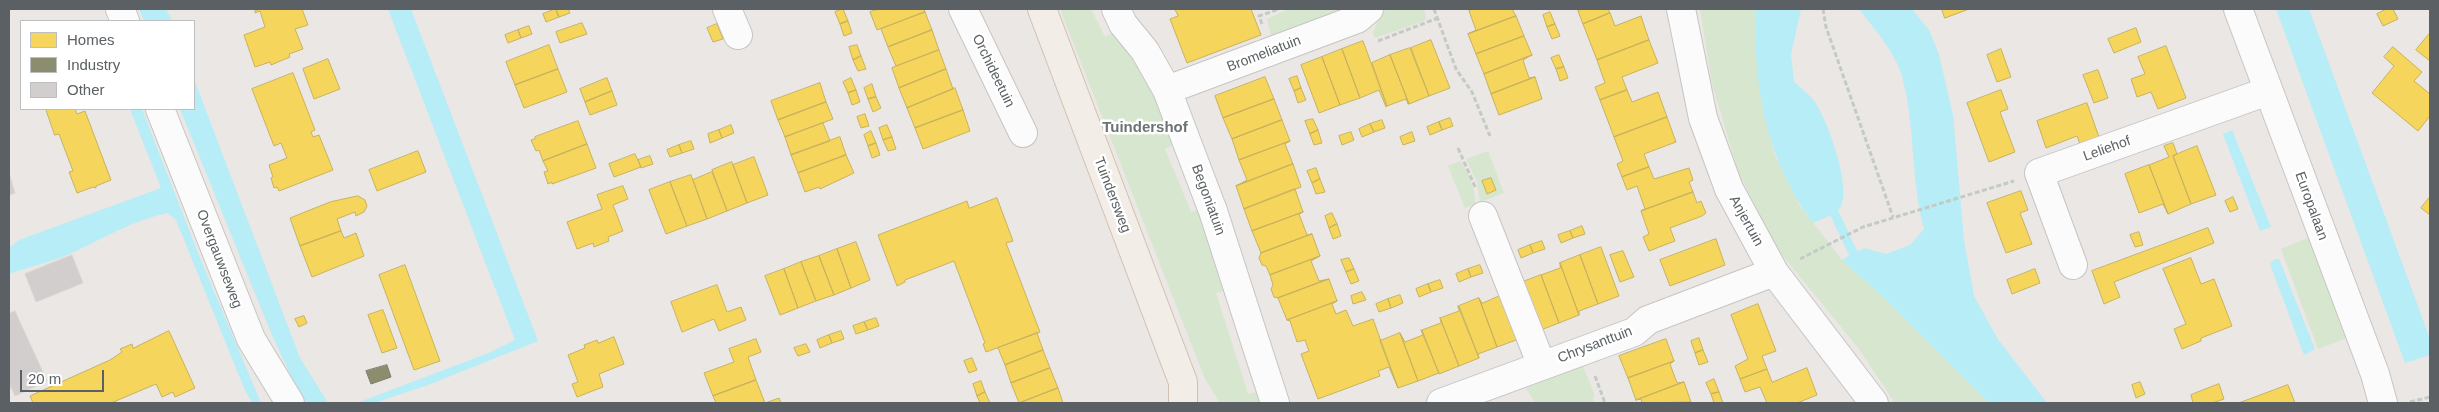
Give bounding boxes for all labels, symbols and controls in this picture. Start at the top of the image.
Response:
legend [20,20,195,110]
text: Homes [67,31,115,48]
street label: Orchideetuin [968,32,1018,110]
street label: Bromeliatuin [1225,32,1303,76]
text: Industry [67,56,120,73]
text: Other [67,81,105,98]
district label: Tuindershof [1102,119,1188,137]
street label: Leliehof [2081,133,2133,165]
street label: Tuindersweg [1090,155,1134,235]
street label: Begoniatuin [1187,162,1229,238]
street label: Europalaan [2291,169,2331,243]
street label: Anjertuin [1725,193,1767,249]
street label: Overgauwseweg [192,207,246,311]
street label: Chrysanttuin [1555,323,1635,367]
scale bar [22,360,106,392]
text: 20 m [28,370,61,387]

